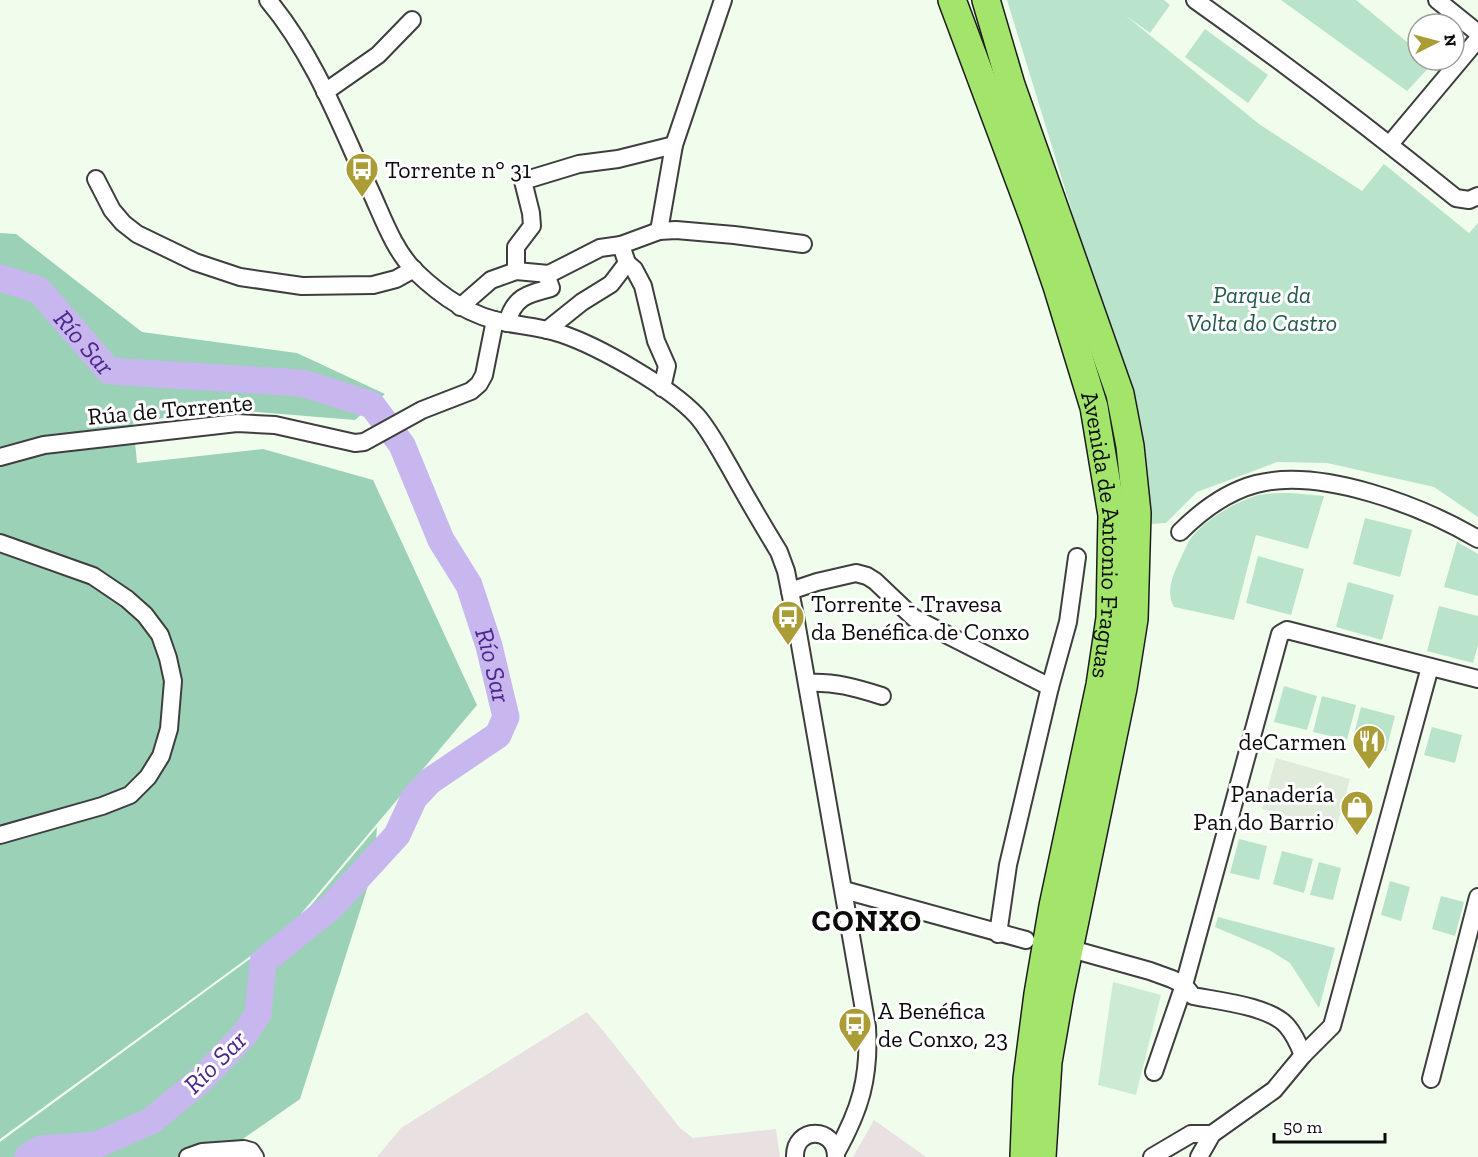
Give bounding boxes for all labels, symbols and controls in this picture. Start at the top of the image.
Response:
north arrow [1406,12,1466,72]
text: N [1440,33,1461,48]
bus stop icon: Torrente n° 31 [344,151,380,198]
place label: Torrente n° 31 [385,155,531,184]
park label: Parque da Volta do Castro [1187,280,1337,337]
water label: Río Sar [47,303,121,382]
street label: Rúa de Torrente [86,387,254,431]
street label: Avenida de Antonio Fraguas [1075,387,1128,681]
place label: Torrente - Travesa da Benéfica de Conxo [811,589,1030,646]
bus stop icon: Torrente - Travesa da Benéfica de Conxo [770,599,806,646]
water label: Río Sar [468,623,518,706]
restaurant icon: deCarmen [1351,723,1387,770]
place label: deCarmen [1239,727,1346,756]
place label: Panadería Pan do Barrio [1193,779,1334,836]
shop icon: Panadería Pan do Barrio [1339,789,1375,836]
district label: CONXO [811,903,923,939]
place label: A Benéfica de Conxo, 23 [878,996,1008,1053]
bus stop icon: A Benéfica de Conxo, 23 [837,1006,873,1053]
water label: Río Sar [177,1024,253,1100]
scale bar [1274,1106,1385,1144]
text: 50 m [1283,1116,1323,1138]

